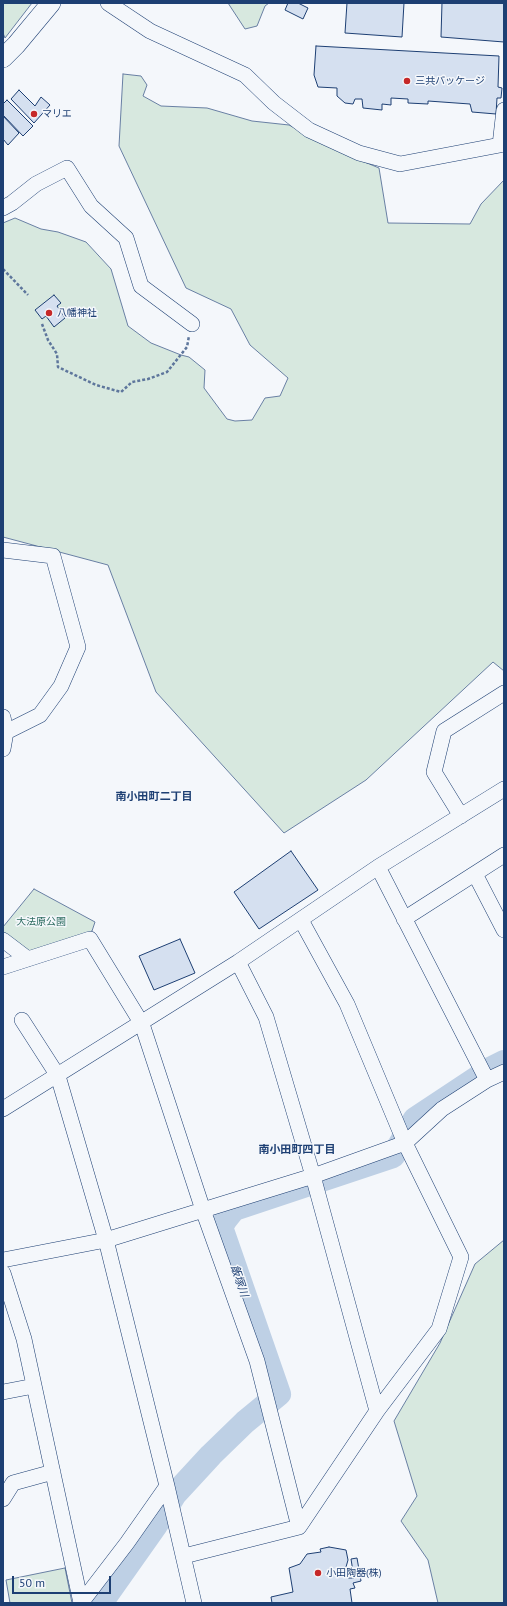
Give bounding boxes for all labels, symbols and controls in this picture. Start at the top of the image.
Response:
place label: 三共パッケージ [415,75,485,87]
marker: 三共パッケージ [402,76,412,86]
place label: マリエ [42,108,72,120]
marker: マリエ [29,109,39,119]
place label: 八幡神社 [57,307,97,319]
marker: 八幡神社 [44,308,54,318]
district label: 南小田町二丁目 [116,790,192,804]
park label: 大法原公園 [16,916,66,928]
district label: 南小田町四丁目 [259,1143,335,1157]
water label: 飯塚川 [227,1263,251,1299]
place label: 小田陶器(株) [326,1567,382,1579]
scale bar [14,1568,113,1594]
marker: 小田陶器(株) [313,1568,323,1578]
text: 50 m [19,1575,45,1590]

